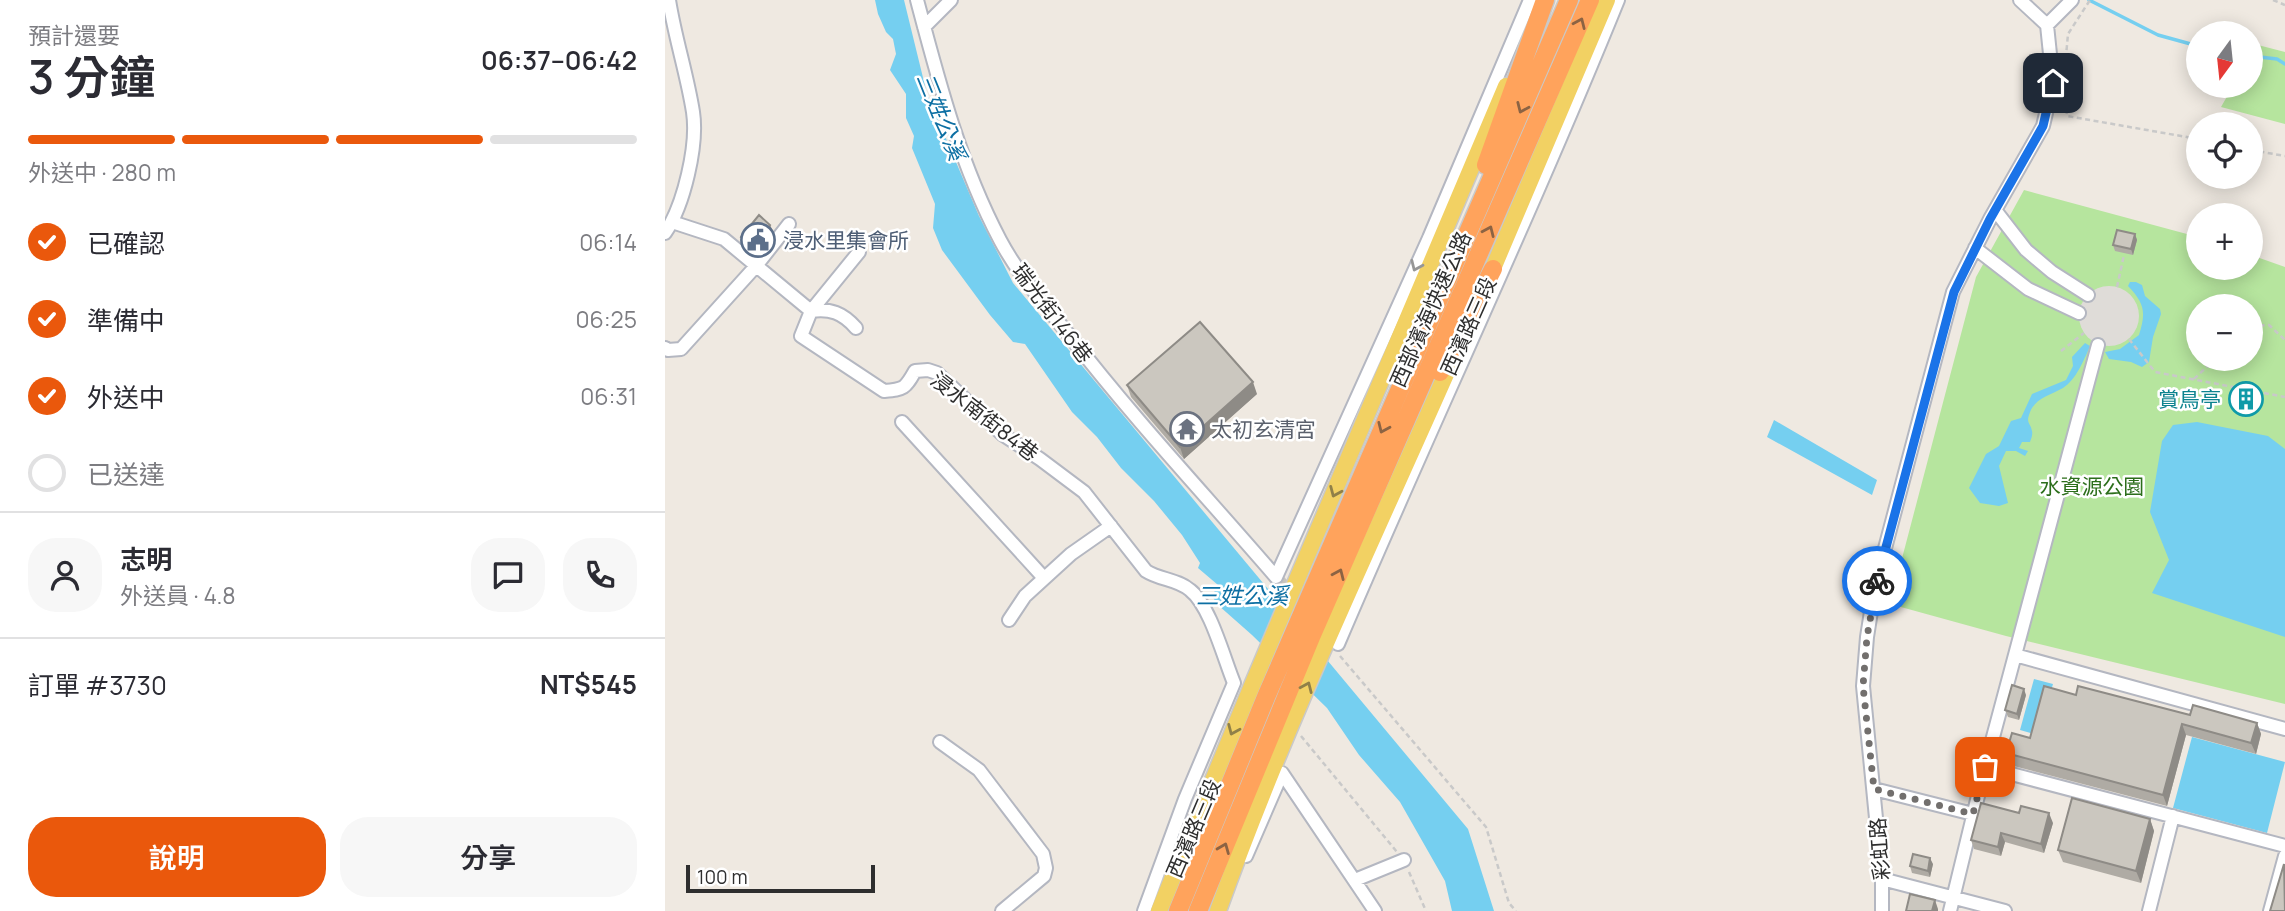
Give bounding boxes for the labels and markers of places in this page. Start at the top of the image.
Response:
pin [2023,53,2083,113]
public building icon: 浸水里集會所 [739,221,777,259]
place label: 浸水里集會所 [783,226,909,254]
building icon: 賞鳥亭 [2227,380,2265,418]
place label: 賞鳥亭 [2158,385,2221,413]
temple icon: 太初玄清宮 [1168,410,1206,448]
place label: 太初玄清宮 [1211,415,1316,443]
pin [1955,737,2015,797]

